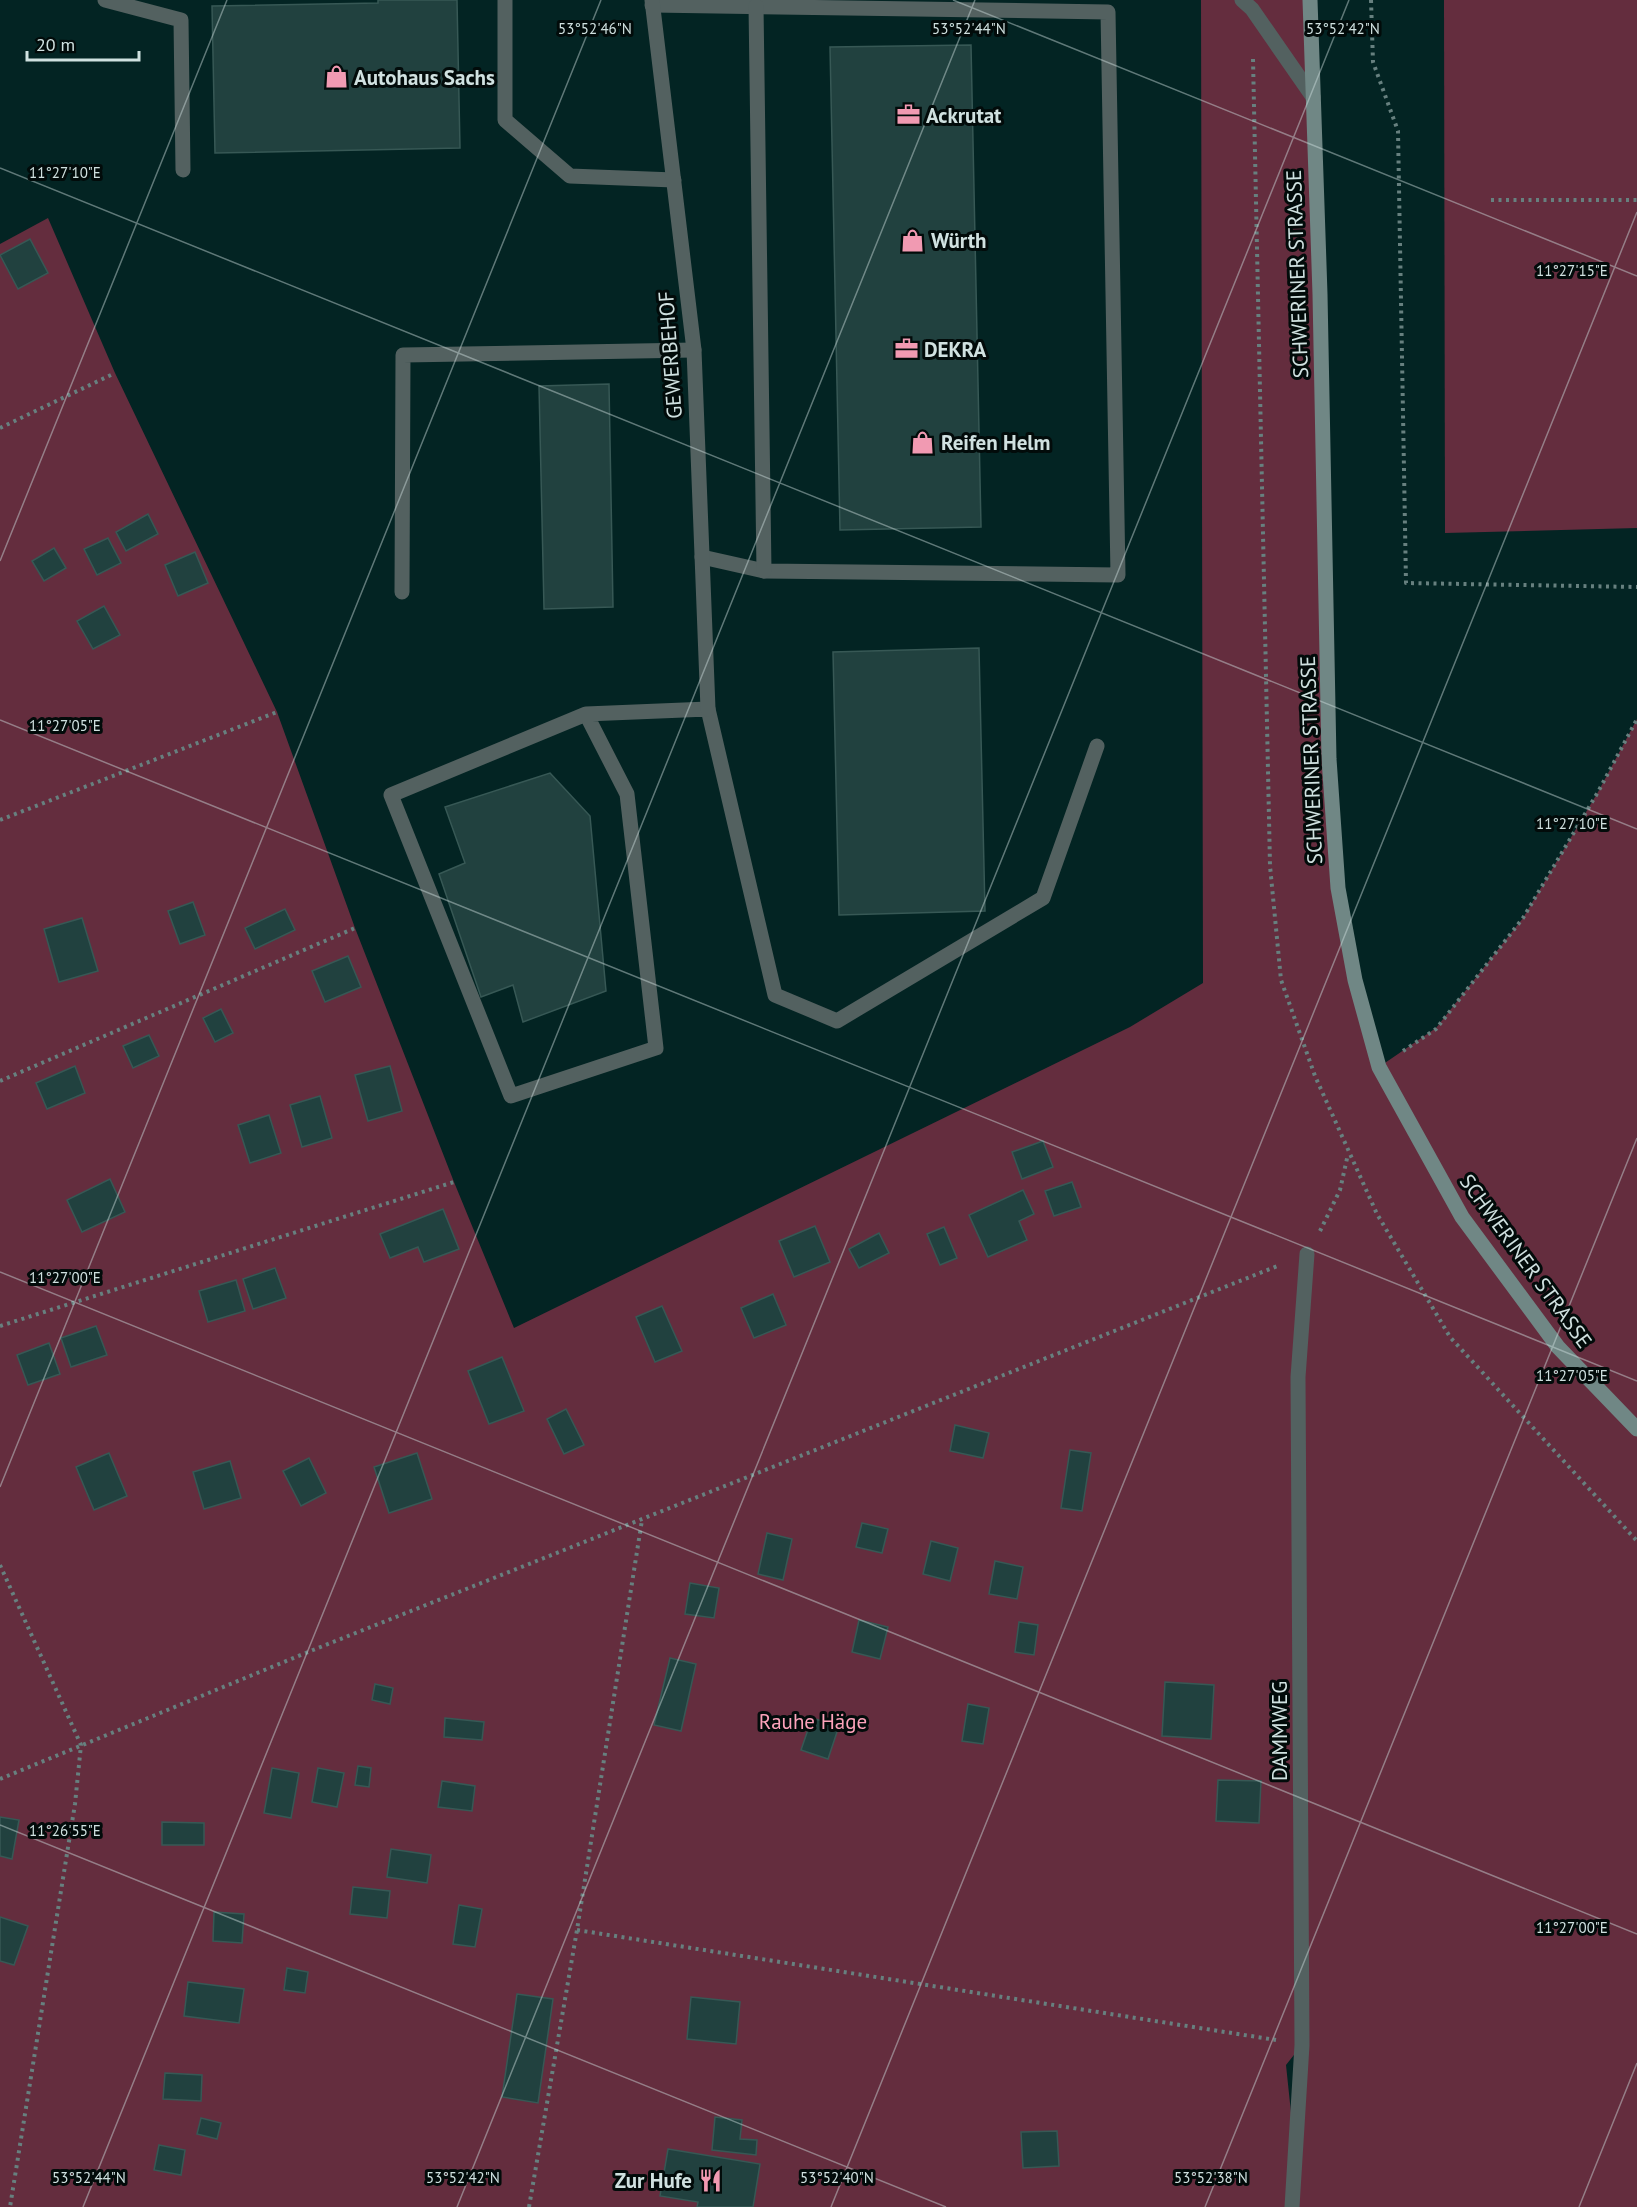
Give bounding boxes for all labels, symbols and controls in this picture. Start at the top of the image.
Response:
text: 53°52'46"N [558,19,632,38]
text: 53°52'44"N [932,19,1006,38]
text: 53°52'42"N [1306,19,1380,38]
scale bar [27,24,140,62]
text: 20 m [36,33,75,56]
shop icon: Autohaus Sachs [323,64,349,90]
place label: Autohaus Sachs [354,64,495,91]
office icon: Ackrutat [895,102,921,128]
place label: Ackrutat [926,102,1002,129]
text: 11°27'10"E [29,163,101,182]
street label: SCHWERINER STRASSE [1280,169,1314,379]
shop icon: Würth [900,227,926,253]
place label: Würth [931,227,987,254]
text: 11°27'15"E [1536,261,1608,280]
street label: GEWERBEHOF [652,290,688,420]
office icon: DEKRA [893,336,919,362]
place label: DEKRA [924,336,986,363]
shop icon: Reifen Helm [910,429,936,455]
place label: Reifen Helm [941,429,1050,456]
street label: SCHWERINER STRASSE [1294,655,1328,865]
text: 11°27'05"E [29,716,101,735]
text: 11°27'10"E [1536,814,1608,833]
street label: SCHWERINER STRASSE [1454,1169,1598,1353]
text: 11°27'00"E [29,1268,101,1287]
text: 11°27'05"E [1536,1366,1608,1385]
street label: DAMMWEG [1266,1681,1293,1781]
park label: Rauhe Häge [759,1708,867,1735]
text: 11°26'55"E [29,1821,101,1840]
text: 11°27'00"E [1536,1918,1608,1937]
place label: Zur Hufe [615,2167,692,2194]
restaurant icon: Zur Hufe [697,2167,723,2193]
text: 53°52'44"N [52,2168,126,2187]
text: 53°52'42"N [426,2168,500,2187]
text: 53°52'40"N [800,2168,874,2187]
text: 53°52'38"N [1174,2168,1248,2187]

